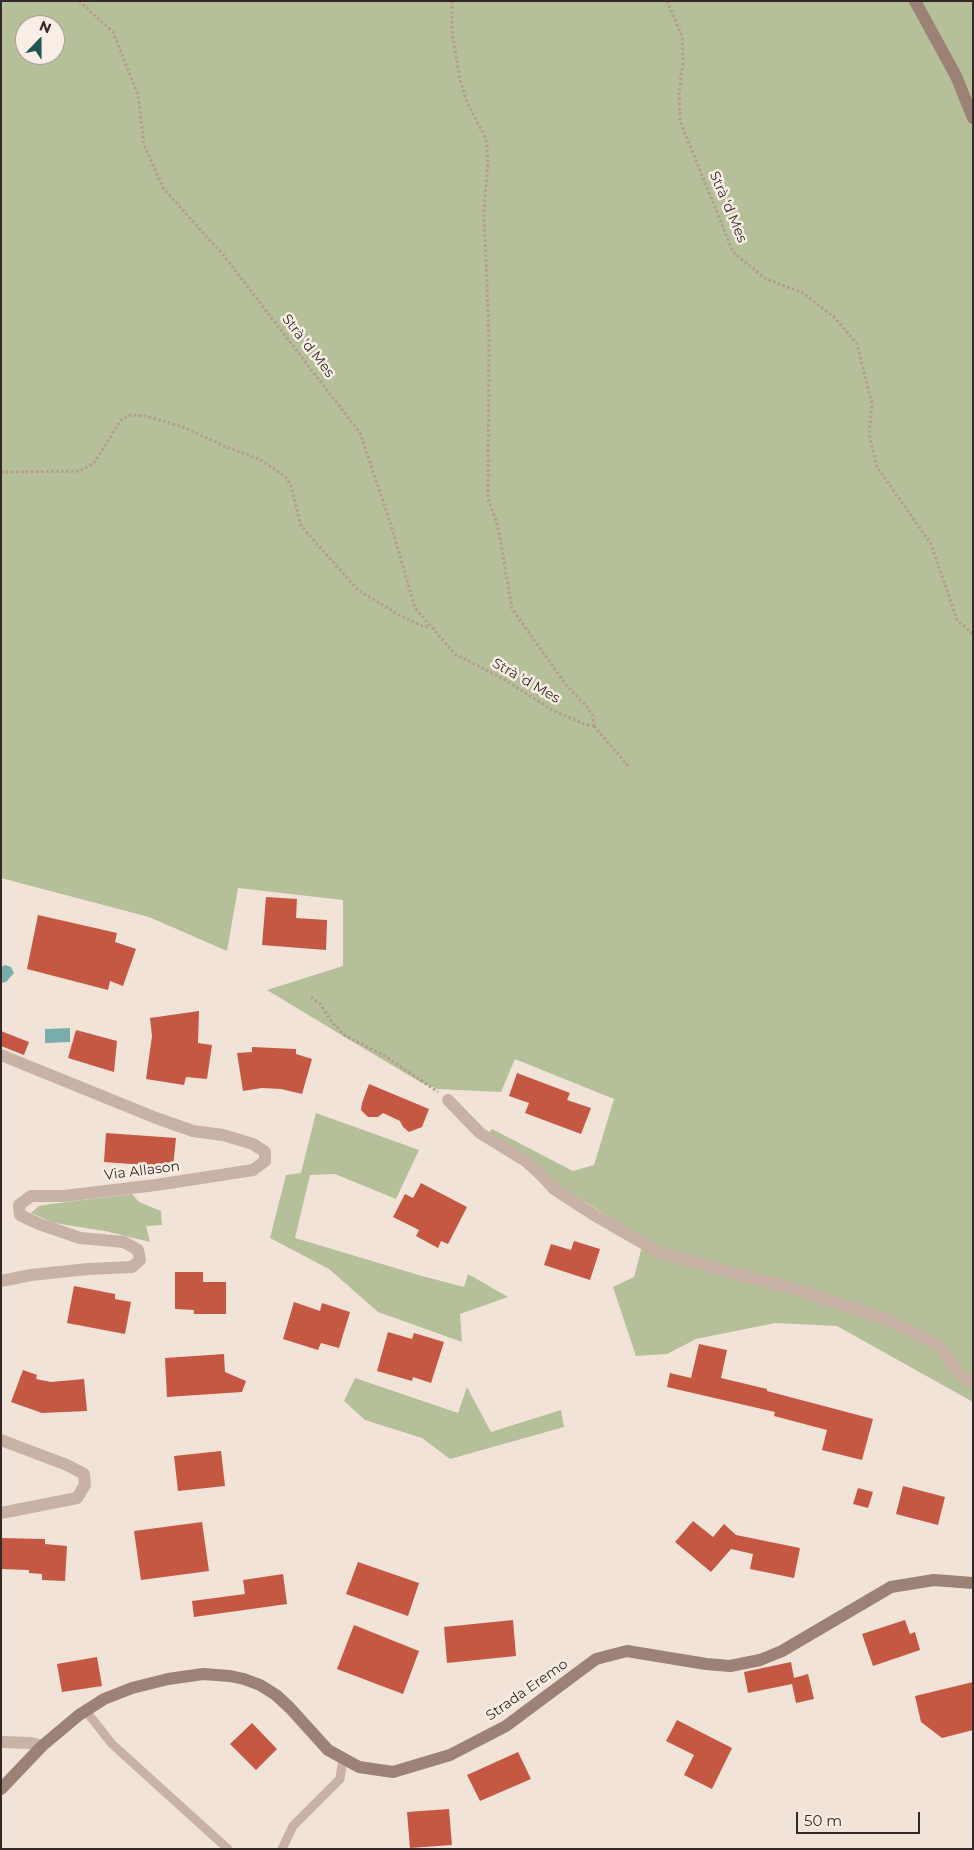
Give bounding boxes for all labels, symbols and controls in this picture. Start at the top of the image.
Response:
north arrow [15,15,65,65]
text: N [37,17,54,37]
street label: Strà 'd Mes [705,169,751,245]
street label: Strà 'd Mes [278,311,338,381]
street label: Strà 'd Mes [489,655,563,707]
street label: Via Allason [103,1158,181,1184]
street label: Strada Eremo [483,1656,571,1724]
scale bar [799,1802,923,1834]
text: 50 m [804,1811,842,1830]

